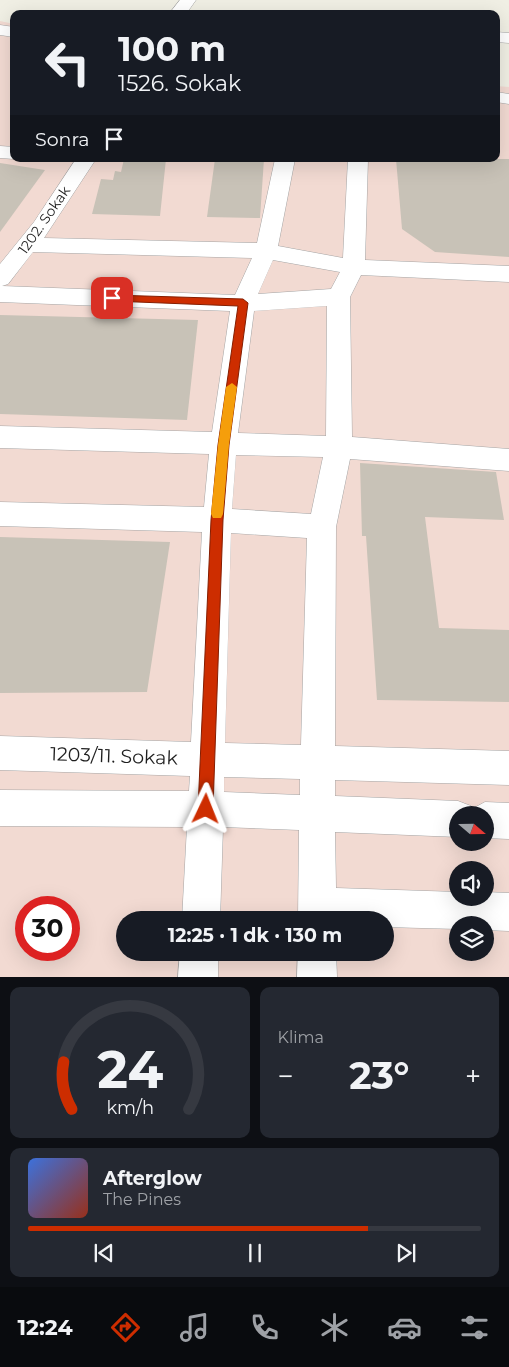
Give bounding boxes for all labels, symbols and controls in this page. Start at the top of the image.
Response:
text: 100 m [118,27,226,70]
icon: left [35,30,100,95]
text: 1526. Sokak [118,70,241,97]
icon: arrive [100,125,128,153]
text: Sonra [35,128,90,151]
street label: 1202. Sokak [14,182,74,258]
pin [91,277,133,319]
icon: arrive [98,284,126,312]
street label: 1203/11. Sokak [50,742,179,770]
position arrow [179,782,231,834]
north arrow [449,806,494,851]
map controls [449,806,494,961]
button: sound [449,861,494,906]
speed limit sign: 30 [15,896,80,961]
button: layers [449,916,494,961]
text: 12:25 · 1 dk · 130 m [168,924,342,947]
text: Klima [278,1028,324,1047]
text: 24 [97,1038,163,1101]
text: 23° [349,1052,409,1099]
text: − [278,1059,294,1093]
text: + [465,1059,481,1093]
text: km/h [106,1097,154,1118]
text: Afterglow [103,1167,202,1190]
text: The Pines [103,1190,181,1209]
icon: previous [90,1239,118,1267]
icon: pause [241,1239,269,1267]
icon: next [392,1239,420,1267]
icon: directions [108,1310,143,1345]
icon: music [177,1310,212,1345]
icon: phone [247,1310,282,1345]
icon: climate [317,1310,352,1345]
icon: car [387,1310,422,1345]
icon: filters [457,1310,492,1345]
text: 12:24 [17,1314,73,1341]

